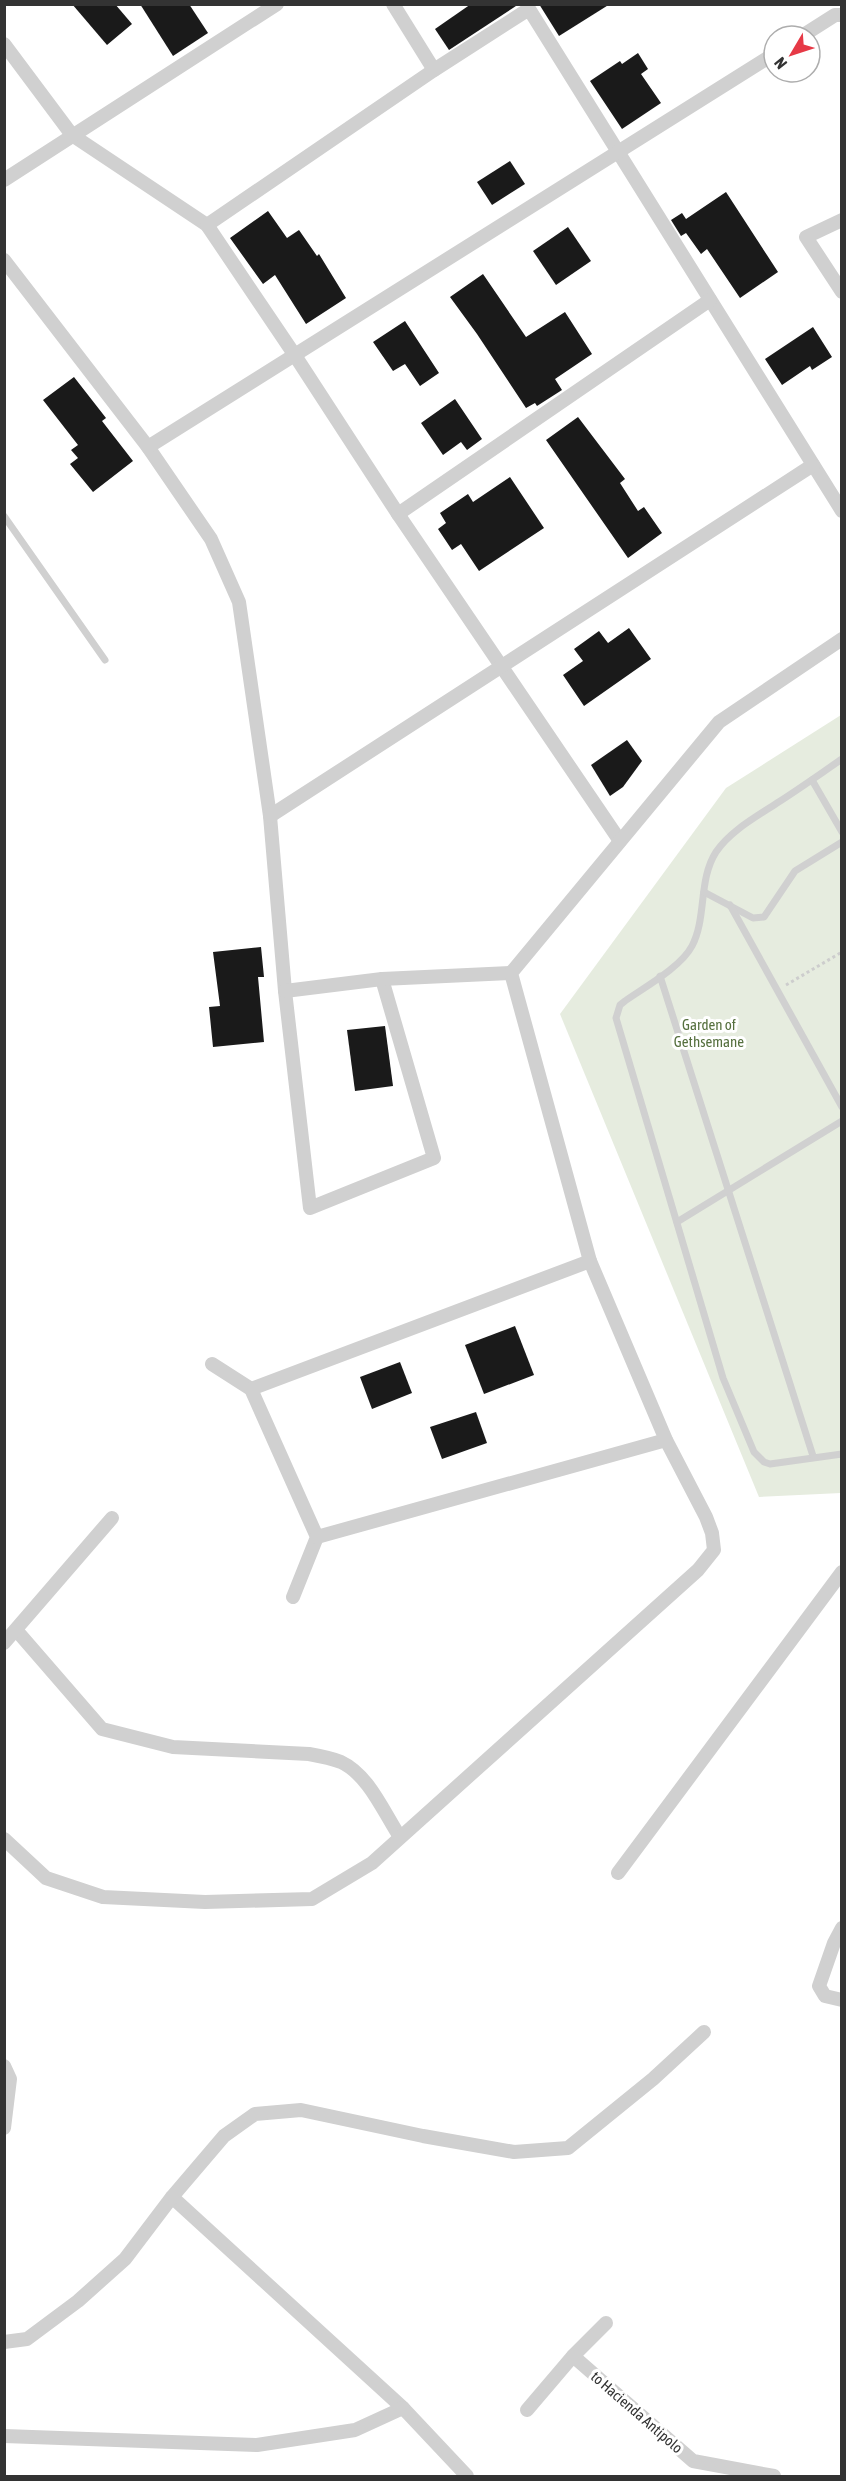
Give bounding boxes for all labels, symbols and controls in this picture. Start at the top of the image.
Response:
north arrow [762,24,822,84]
text: N [770,54,790,73]
park label: Garden of Gethsemane [674,1016,744,1050]
street label: to Hacienda Antipolo [588,2368,686,2456]

